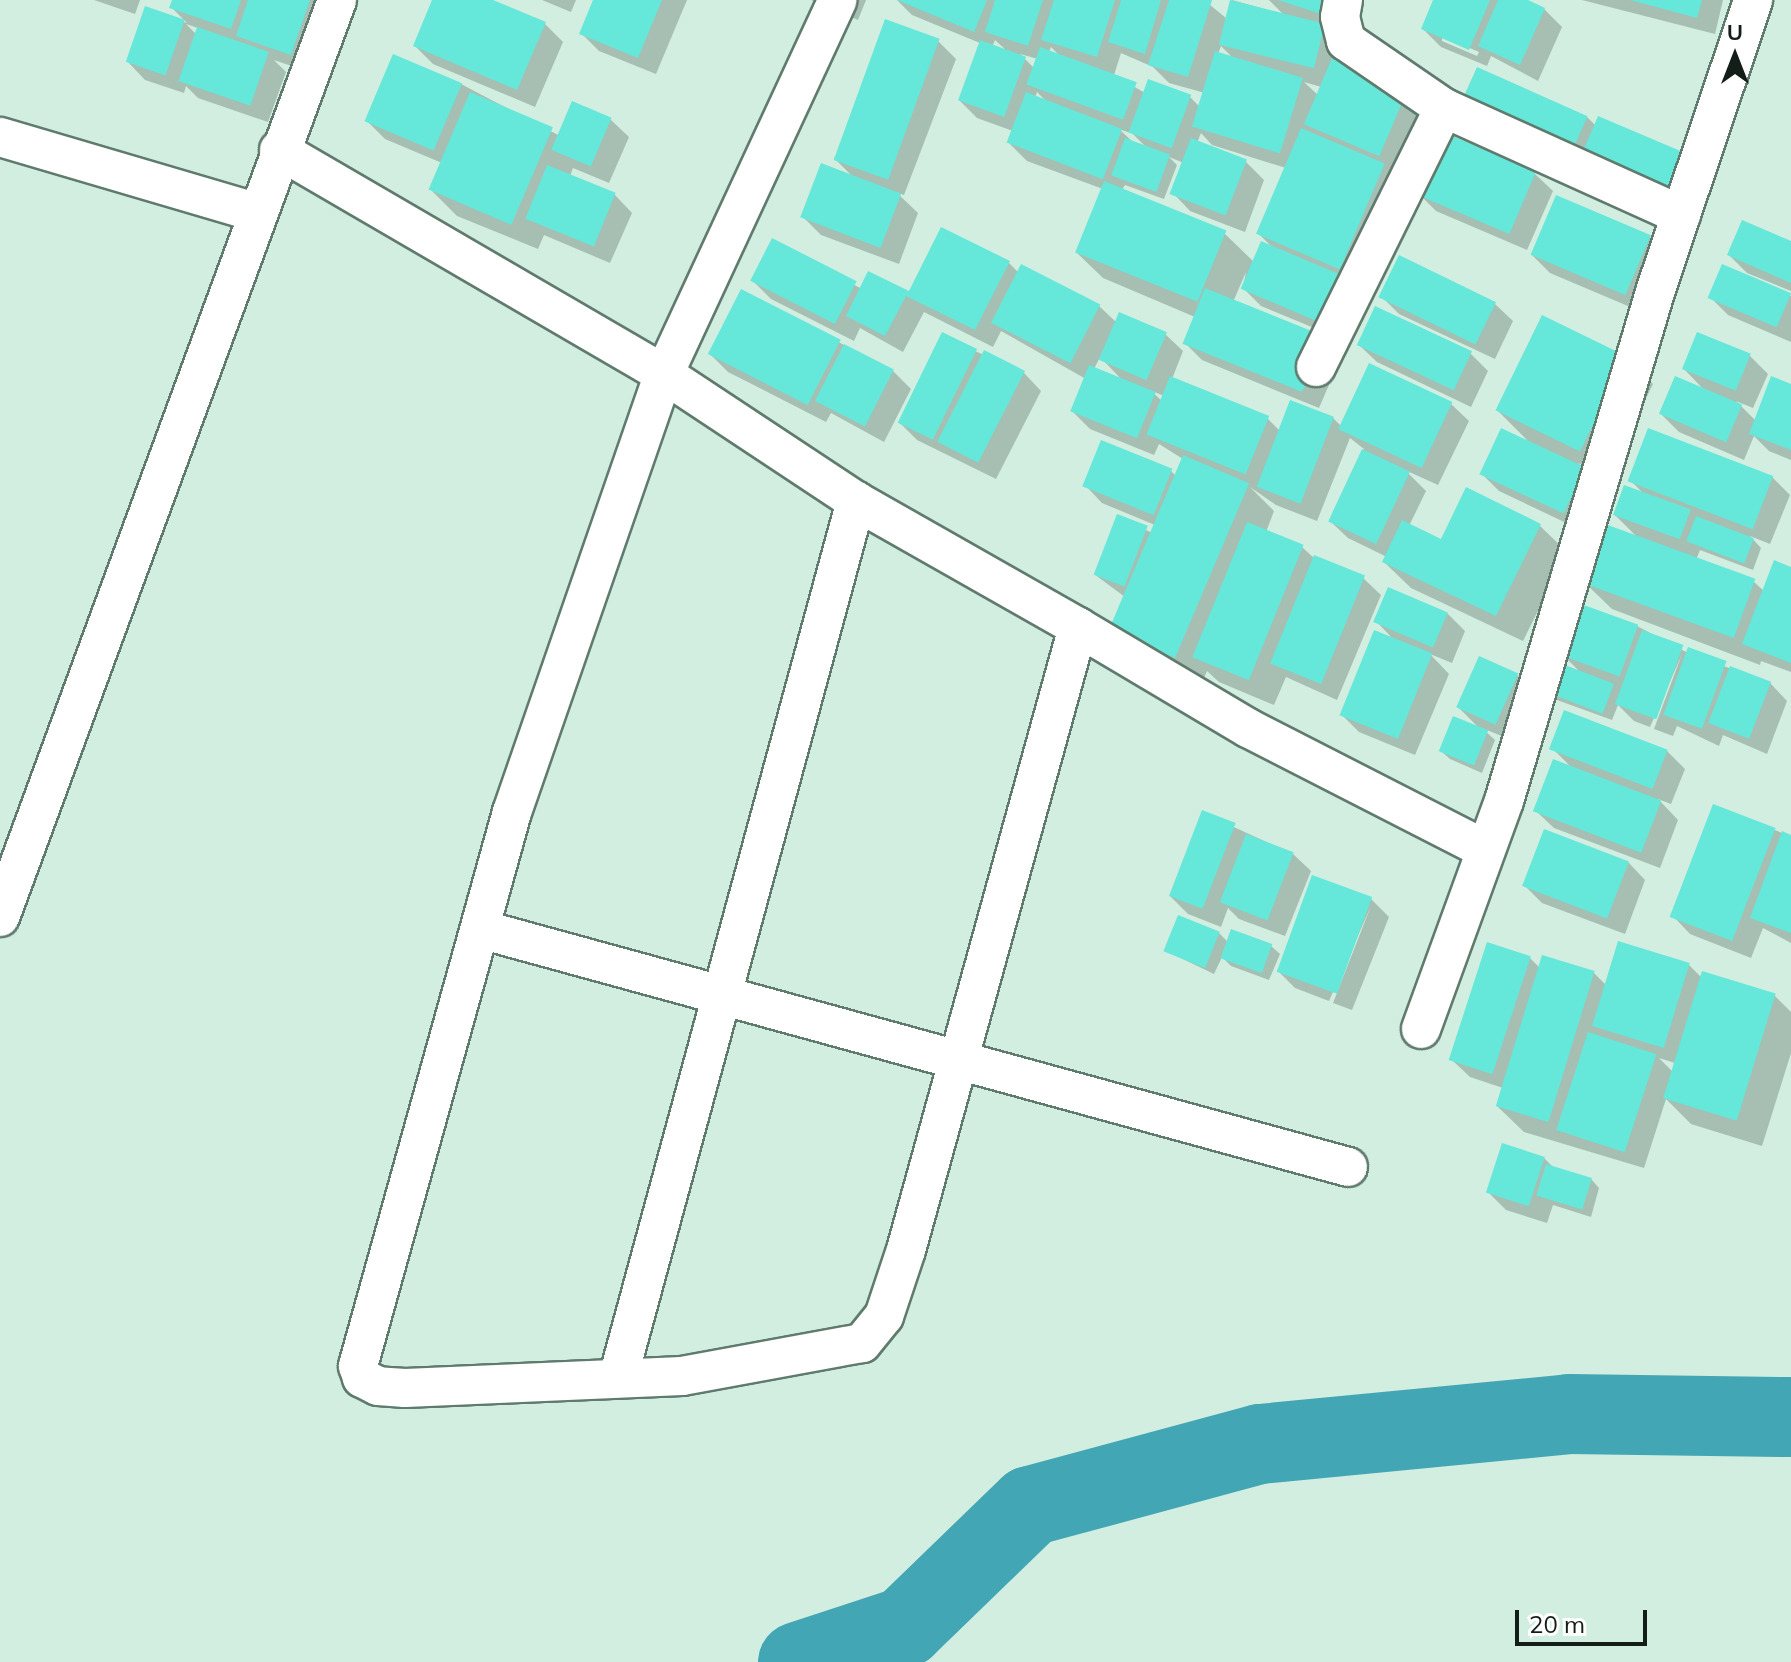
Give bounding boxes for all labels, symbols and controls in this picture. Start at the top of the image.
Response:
north arrow [1695,16,1775,96]
text: U [1727,18,1743,46]
scale bar [1519,1594,1651,1644]
text: 20 m [1529,1609,1585,1639]

